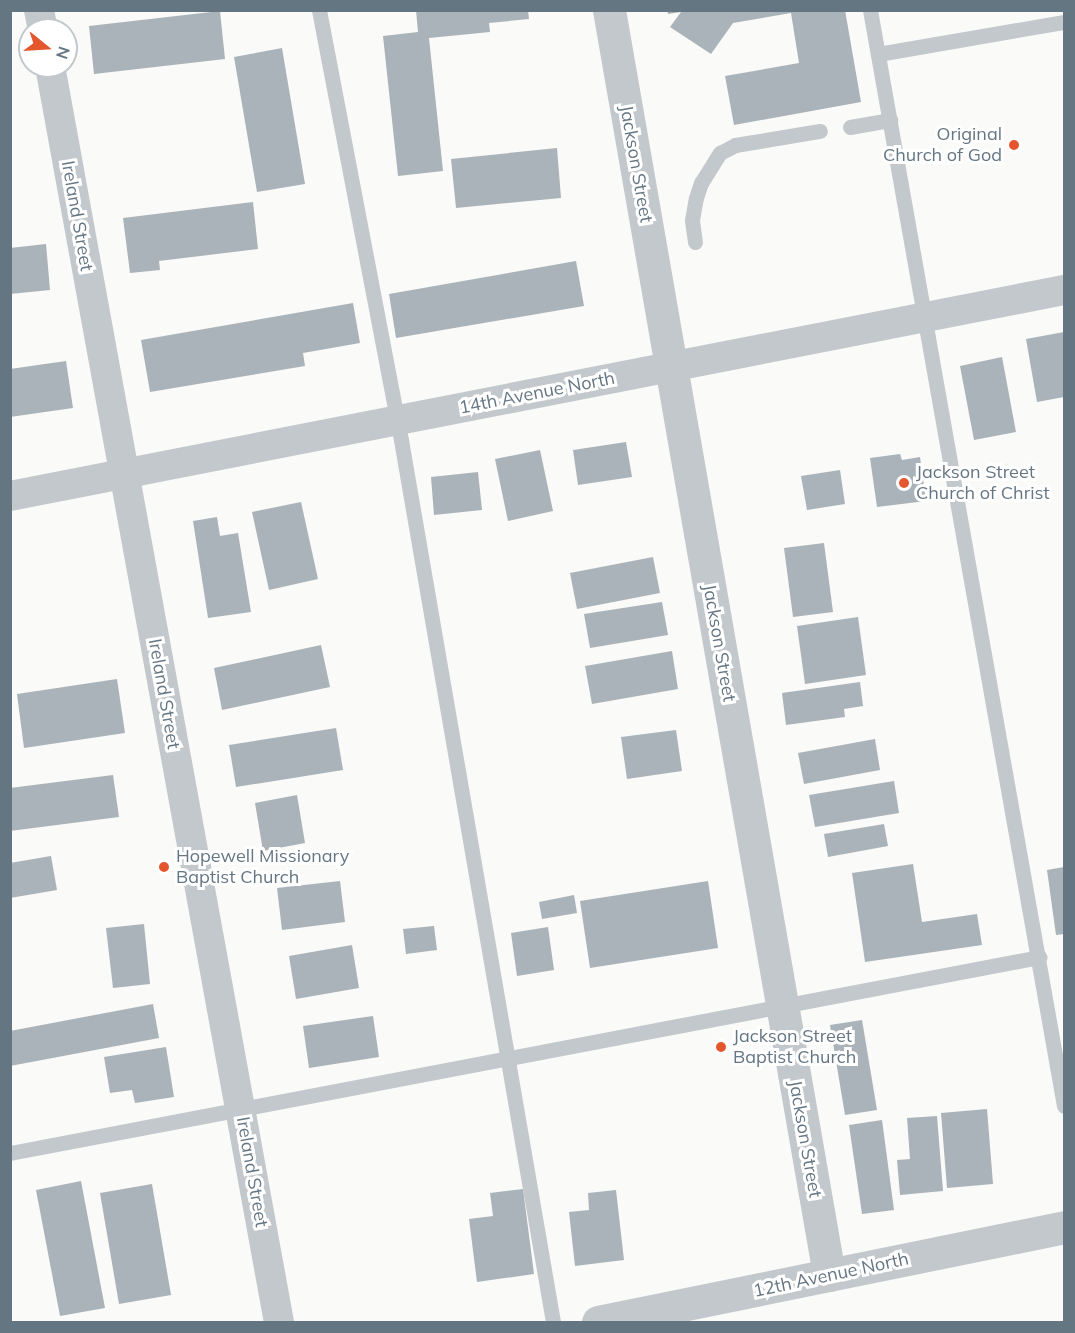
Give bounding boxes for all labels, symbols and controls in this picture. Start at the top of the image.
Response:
north arrow [18,18,78,78]
text: N [52,44,75,62]
street label: Jackson Street [615,104,657,224]
place label: Original Church of God [883,124,1002,166]
marker: Original Church of God [1007,138,1021,152]
street label: Ireland Street [57,159,97,273]
street label: 14th Avenue North [457,367,617,419]
place label: Jackson Street Church of Christ [916,462,1050,504]
marker: Jackson Street Church of Christ [897,476,911,490]
street label: Jackson Street [698,583,740,703]
street label: Ireland Street [144,637,184,751]
place label: Hopewell Missionary Baptist Church [176,846,349,888]
marker: Hopewell Missionary Baptist Church [157,860,171,874]
place label: Jackson Street Baptist Church [733,1026,856,1068]
marker: Jackson Street Baptist Church [714,1040,728,1054]
street label: Jackson Street [784,1079,826,1199]
street label: Ireland Street [232,1115,272,1229]
street label: 12th Avenue North [751,1248,911,1302]

